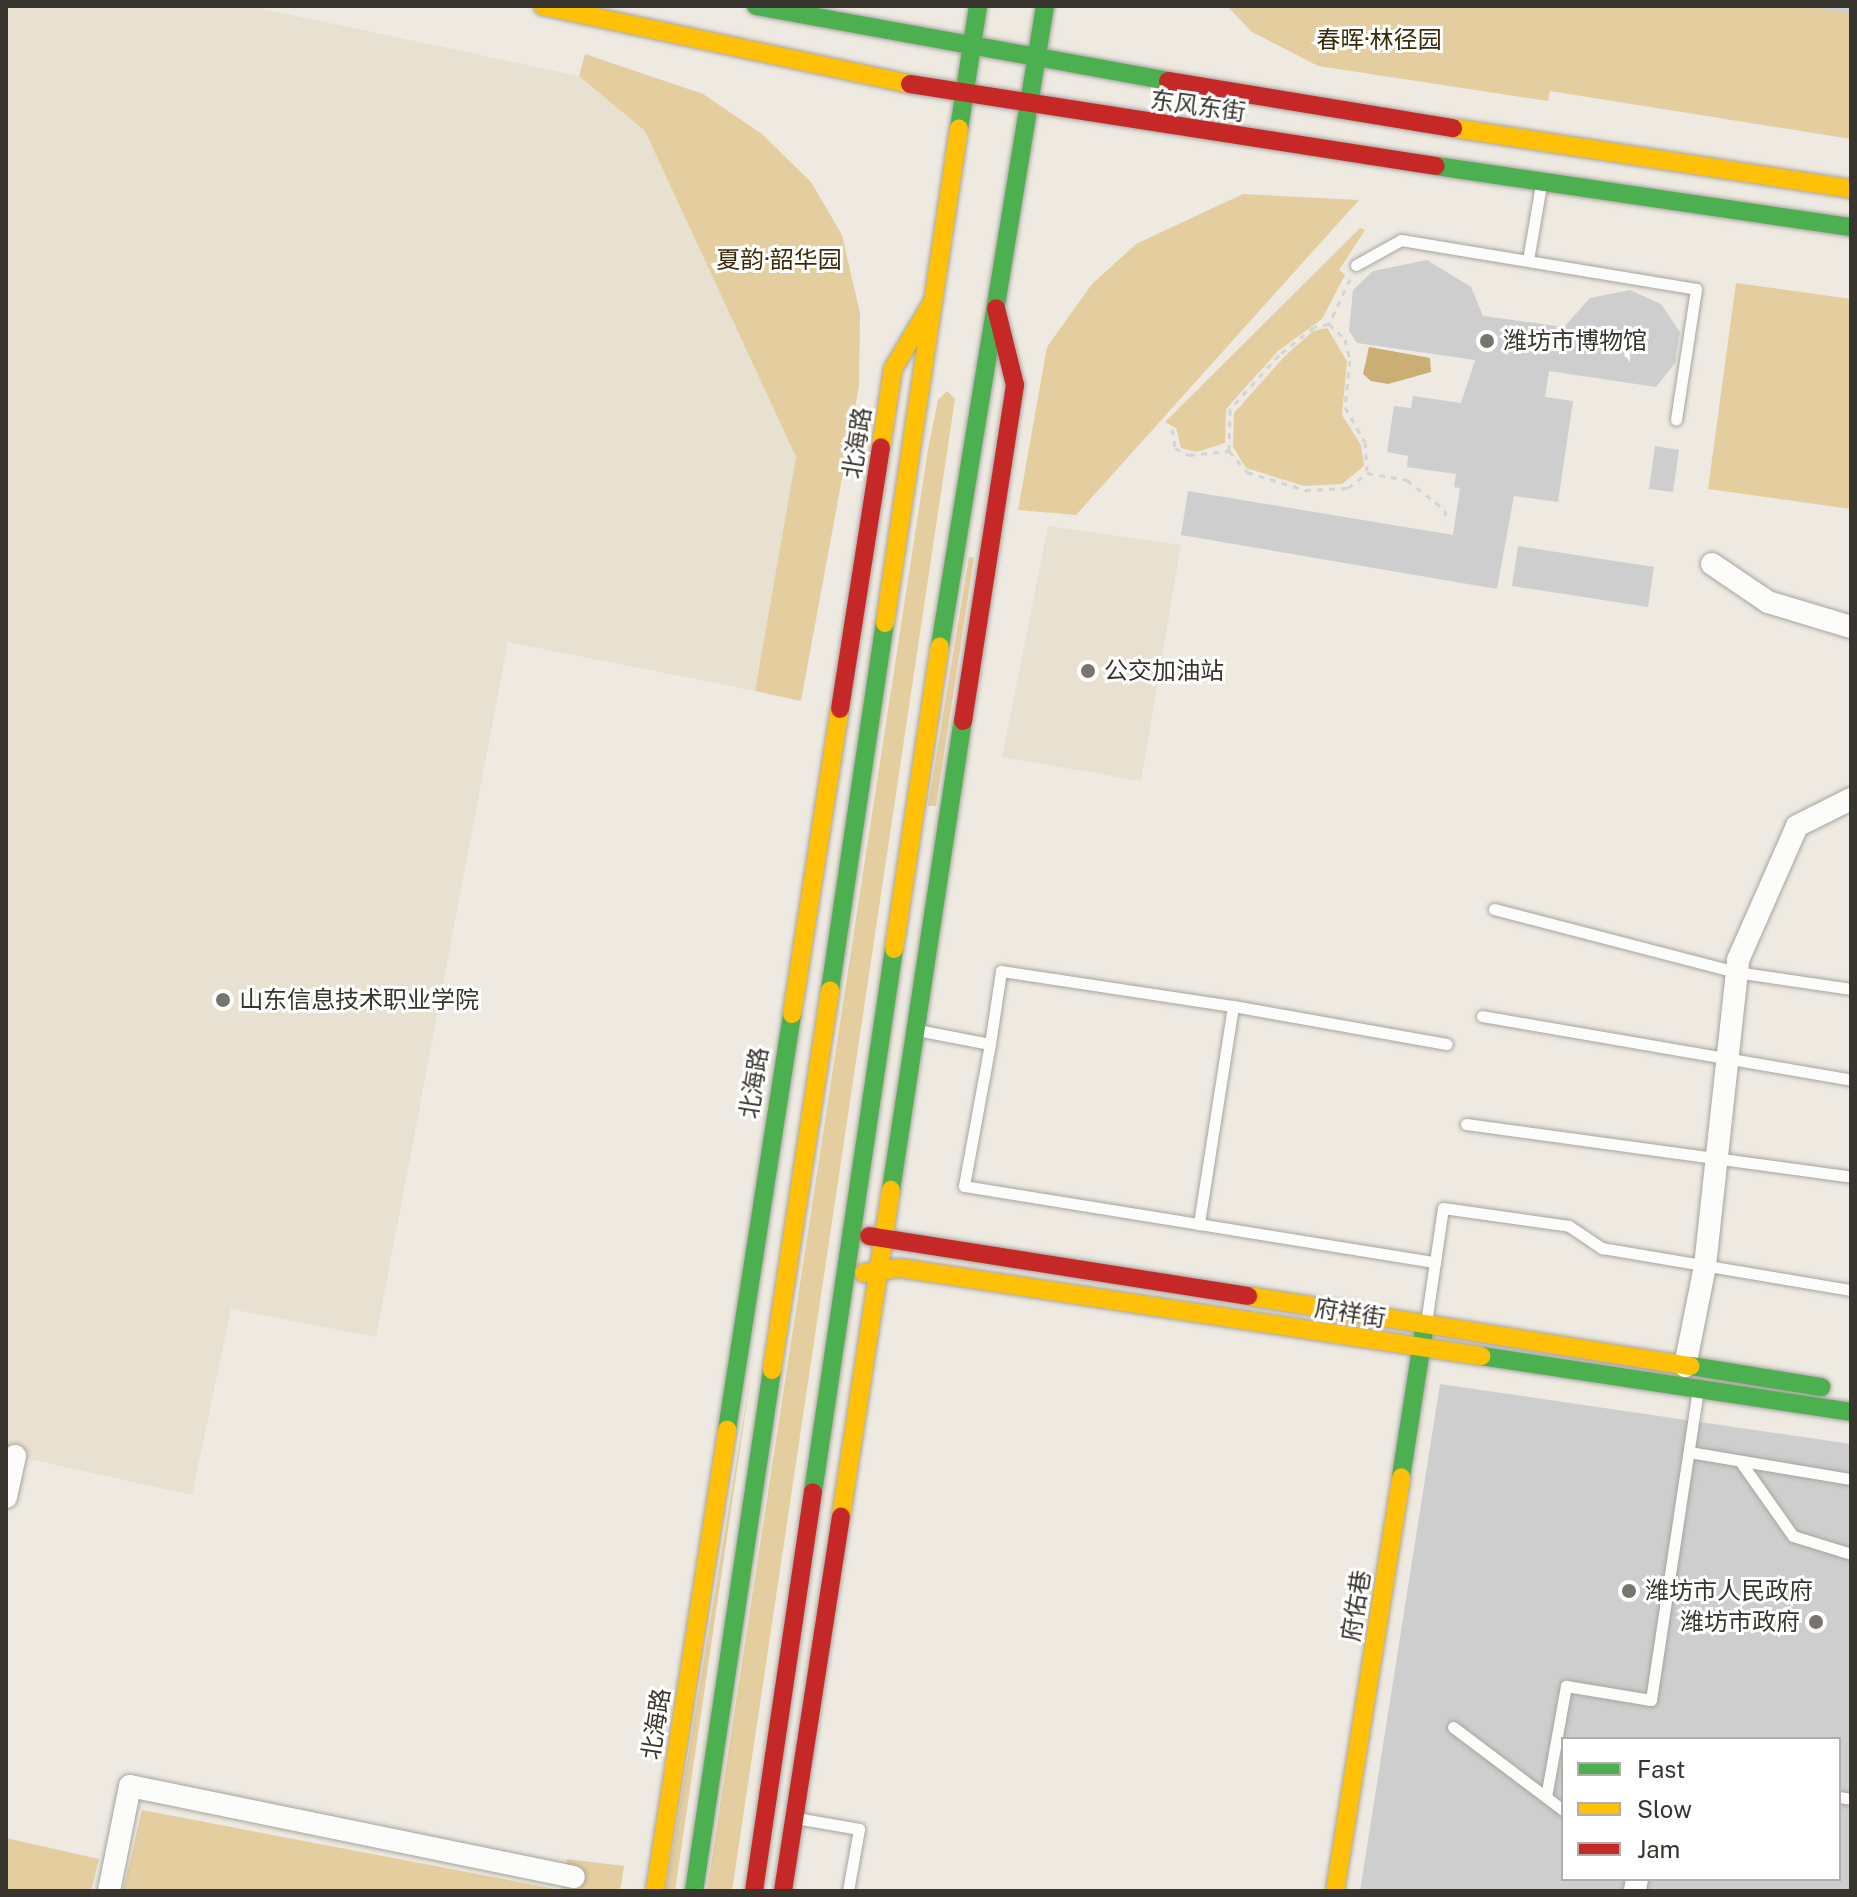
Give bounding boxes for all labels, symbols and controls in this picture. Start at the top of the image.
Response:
park label: 春晖·林径园 [1316,26,1442,54]
street label: 东风东街 [1148,85,1248,127]
park label: 夏韵·韶华园 [716,246,842,274]
place label: 潍坊市博物馆 [1503,327,1647,355]
marker: 潍坊市博物馆 [1478,332,1496,350]
street label: 北海路 [837,405,877,481]
place label: 公交加油站 [1104,657,1224,685]
marker: 公交加油站 [1079,662,1097,680]
place label: 山东信息技术职业学院 [239,986,479,1014]
marker: 山东信息技术职业学院 [214,991,232,1009]
street label: 北海路 [734,1045,774,1121]
street label: 府祥街 [1312,1293,1388,1333]
street label: 府佑巷 [1336,1568,1376,1644]
place label: 潍坊市人民政府 [1645,1577,1813,1605]
marker: 潍坊市人民政府 [1620,1582,1638,1600]
place label: 潍坊市政府 [1680,1608,1800,1636]
marker: 潍坊市政府 [1807,1613,1825,1631]
street label: 北海路 [636,1686,676,1762]
legend [1561,1737,1841,1881]
text: Fast [1637,1755,1685,1783]
text: Slow [1637,1795,1692,1823]
text: Jam [1637,1835,1680,1863]

